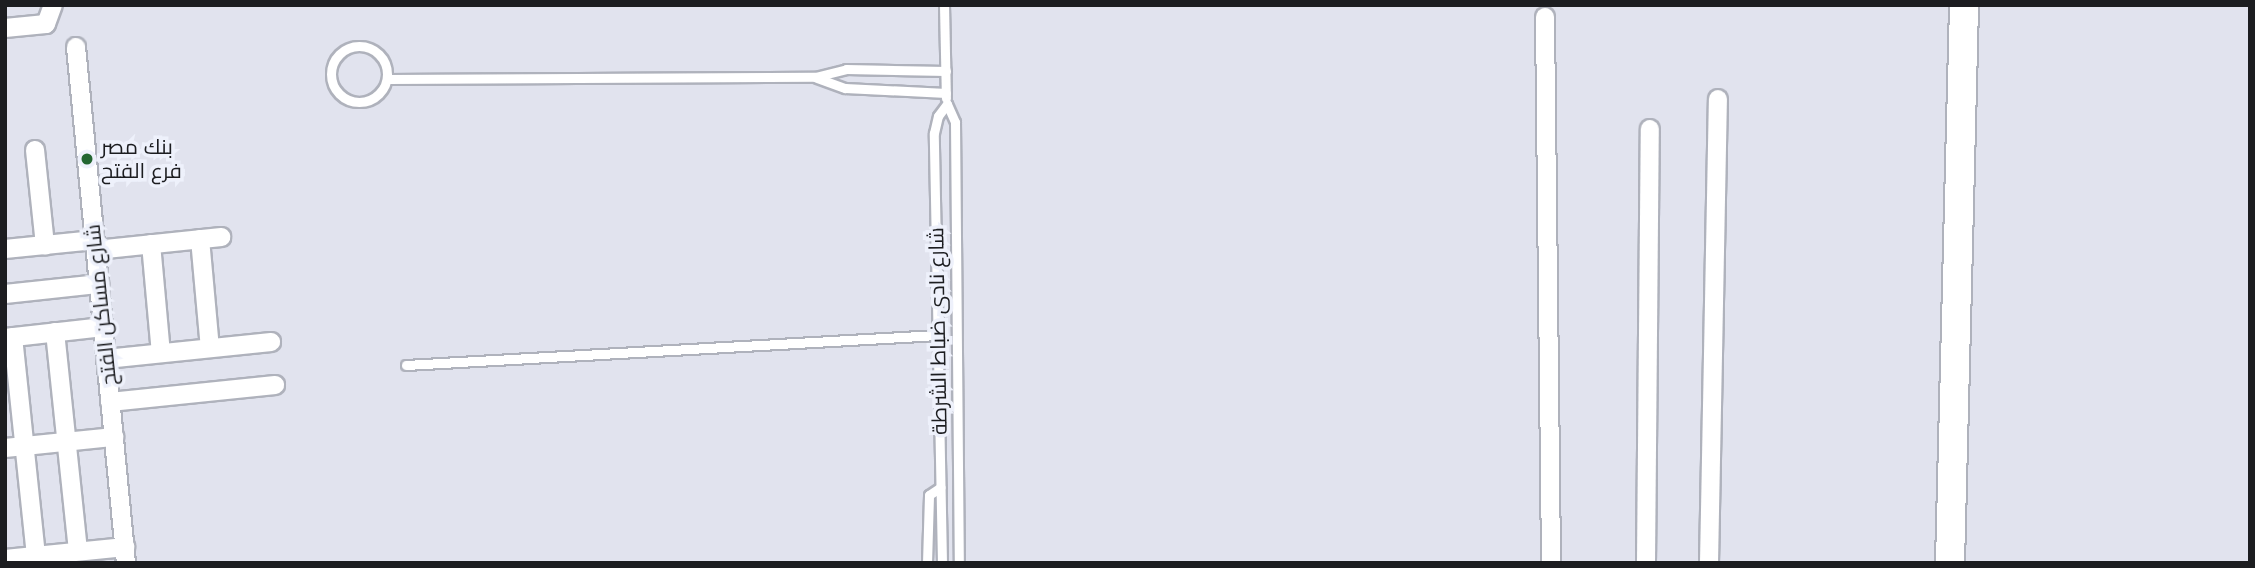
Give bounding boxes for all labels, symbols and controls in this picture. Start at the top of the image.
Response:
place label: بنك مصر فرع الفتح [101,134,182,184]
marker: بنك مصر فرع الفتح [79,151,95,167]
street label: شارع مساكن الفتح [80,223,122,387]
street label: شارع نادى ضباط الشرطة [924,227,952,435]

